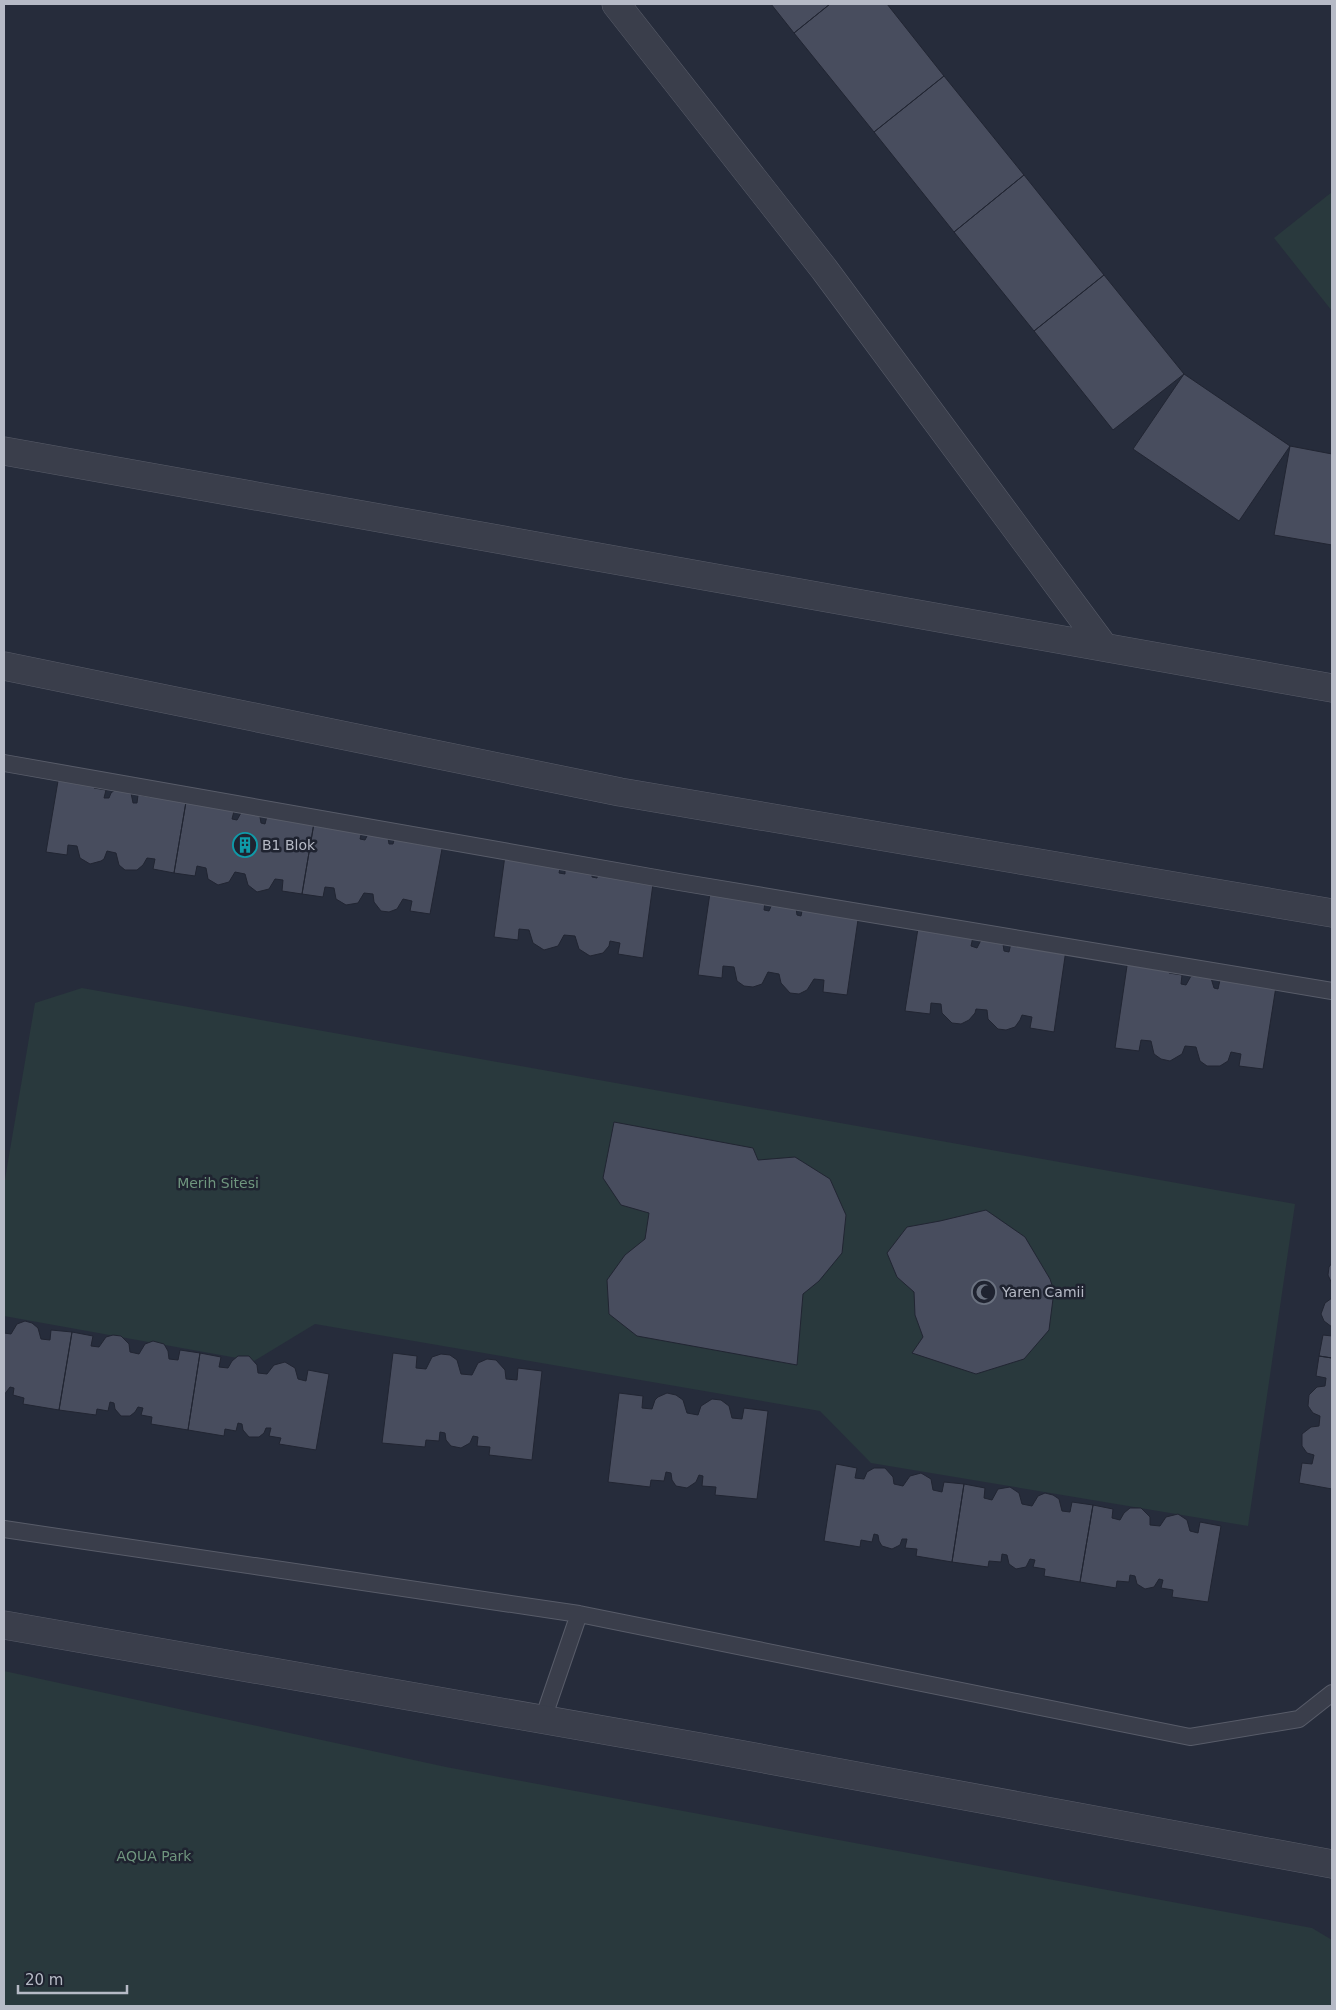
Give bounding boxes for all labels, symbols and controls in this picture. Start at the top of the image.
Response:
building icon: B1 Blok [232,832,258,858]
place label: B1 Blok [262,837,316,853]
park label: Merih Sitesi [177,1175,259,1191]
mosque icon: Yaren Camii [971,1279,997,1305]
place label: Yaren Camii [1001,1284,1084,1300]
park label: AQUA Park [117,1848,192,1864]
scale bar [18,1962,126,1994]
text: 20 m [25,1971,63,1989]

